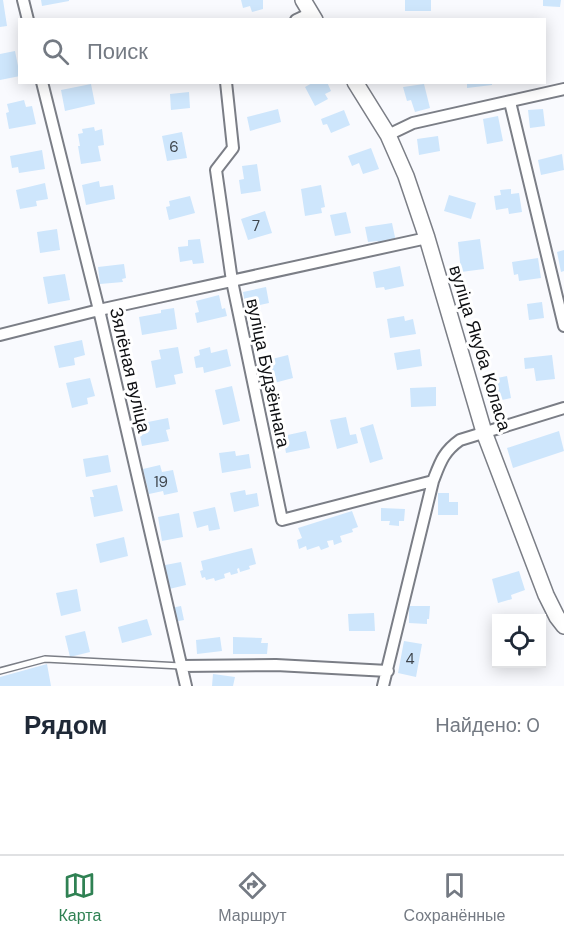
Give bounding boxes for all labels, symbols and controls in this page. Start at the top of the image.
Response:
search box [18,18,546,84]
icon: search [39,35,72,68]
text: Поиск [87,37,148,66]
house number: 6 [169,137,179,157]
house number: 7 [252,216,260,236]
street label: вуліца Якуба Коласа [443,262,517,435]
street label: вуліца Будзённага [240,296,296,451]
street label: Зялёная вуліца [104,305,156,436]
house number: 19 [154,472,168,492]
map controls [492,614,546,668]
button: locate [492,614,546,668]
house number: 4 [405,649,415,669]
text: Рядом [24,708,107,742]
text: Найдено: 0 [435,712,540,738]
tab: Карта [59,869,101,926]
tab: Маршрут [218,869,287,926]
tab: Сохранённые [404,869,505,926]

